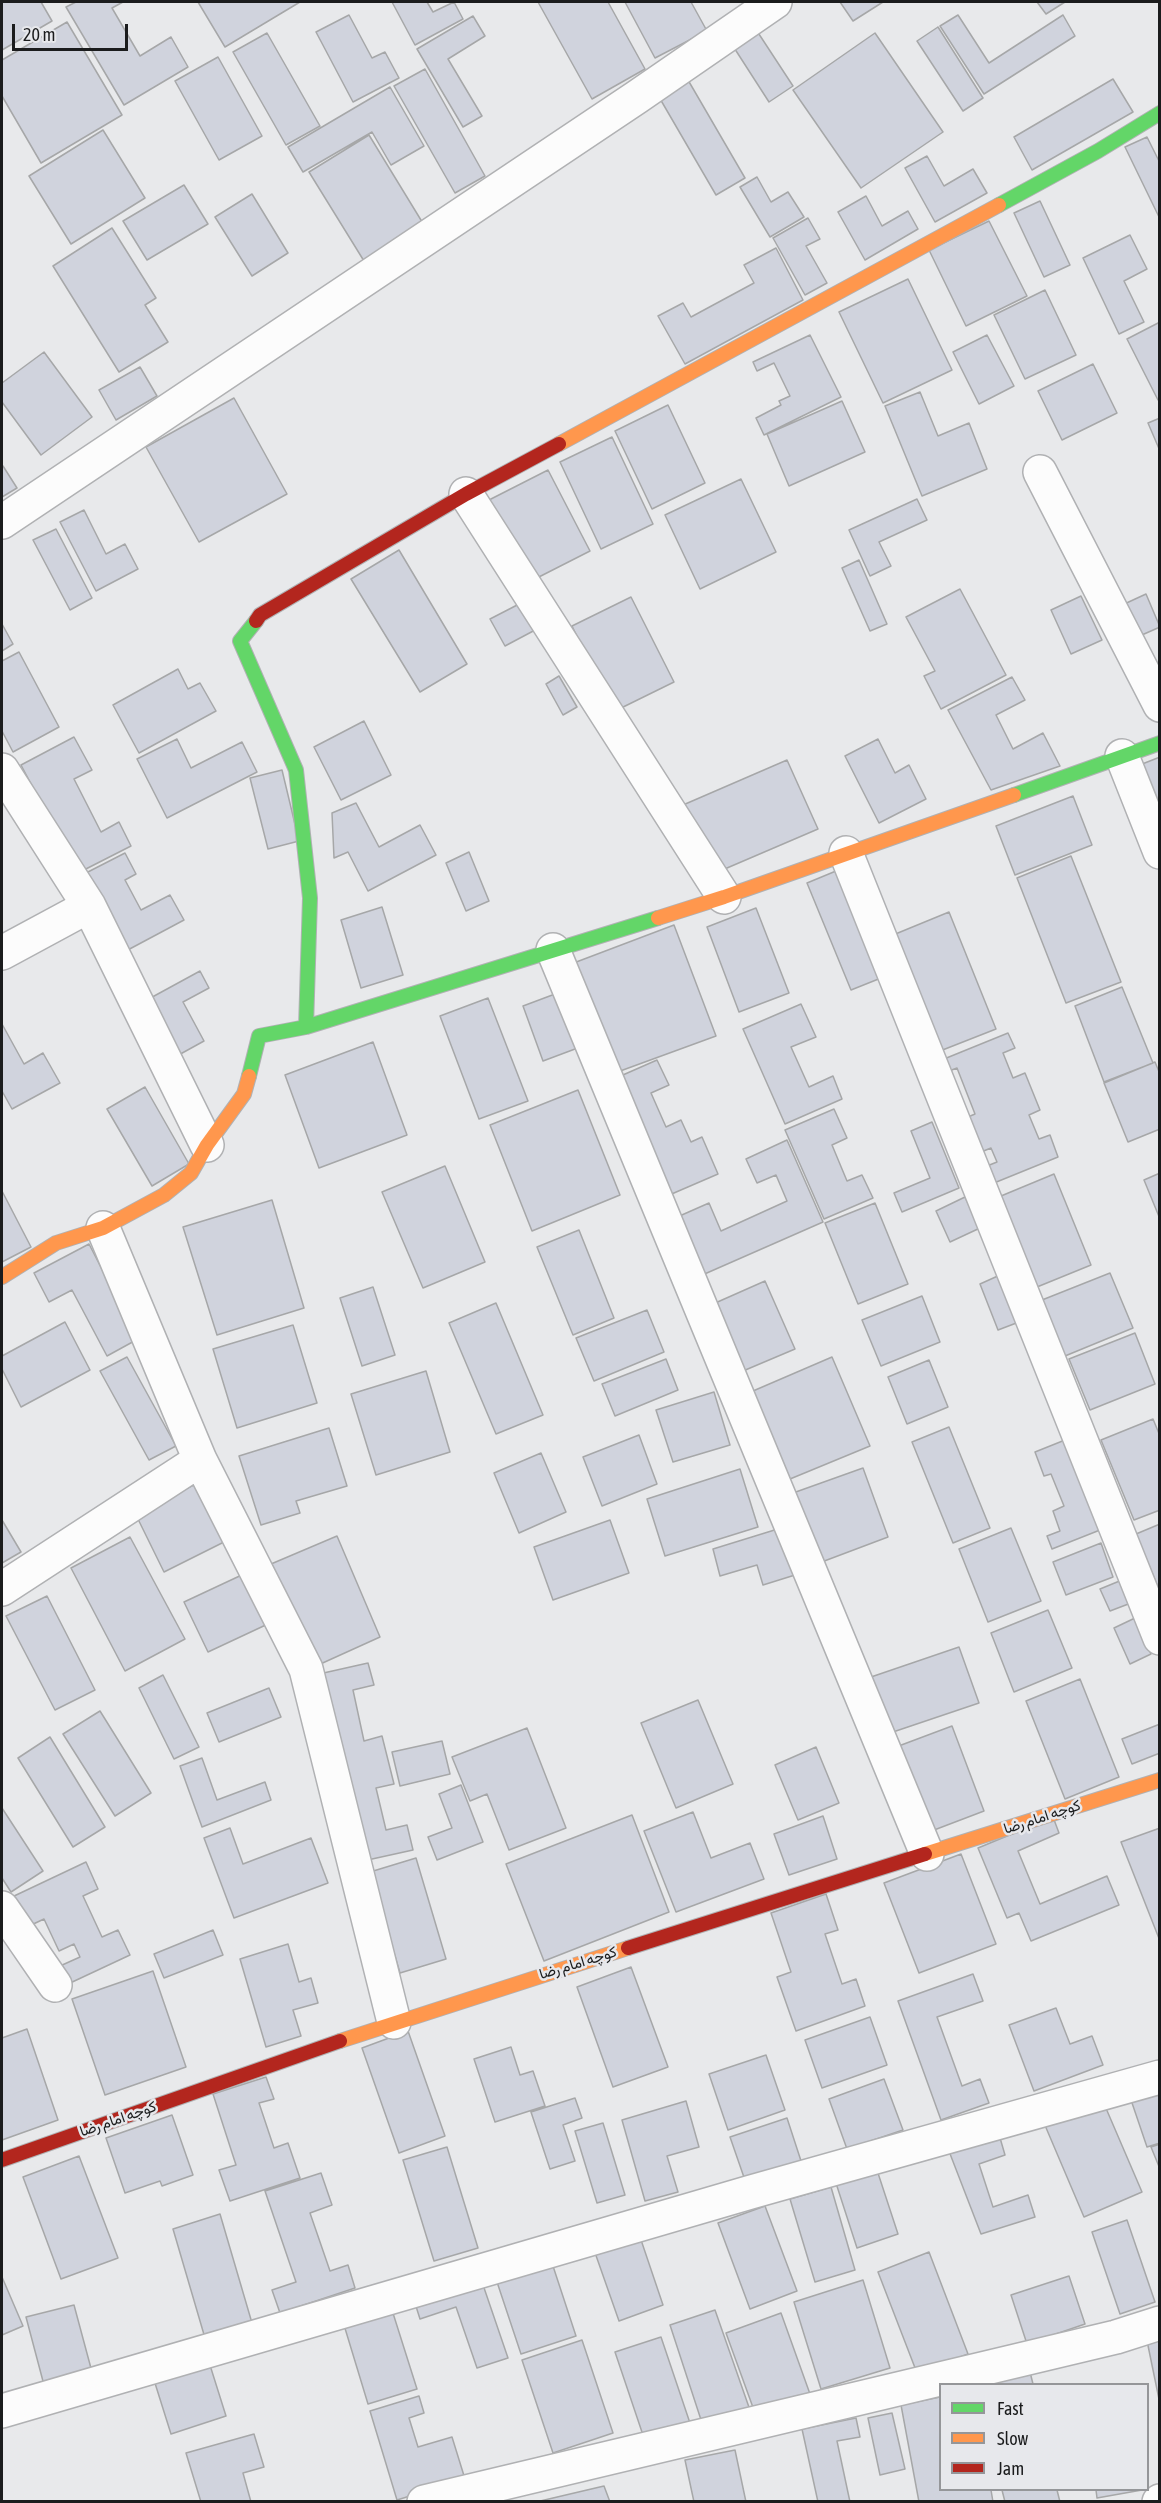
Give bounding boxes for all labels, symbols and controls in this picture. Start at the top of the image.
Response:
scale bar [15,12,130,50]
text: 20 m [23,24,55,45]
street label: کوچه امام رضا [1001,1796,1083,1838]
street label: کوچه امام رضا [537,1943,619,1983]
street label: کوچه امام رضا [77,2097,159,2141]
legend [939,2383,1149,2491]
text: Fast [997,2398,1024,2419]
text: Slow [997,2428,1028,2449]
text: Jam [997,2458,1024,2479]

